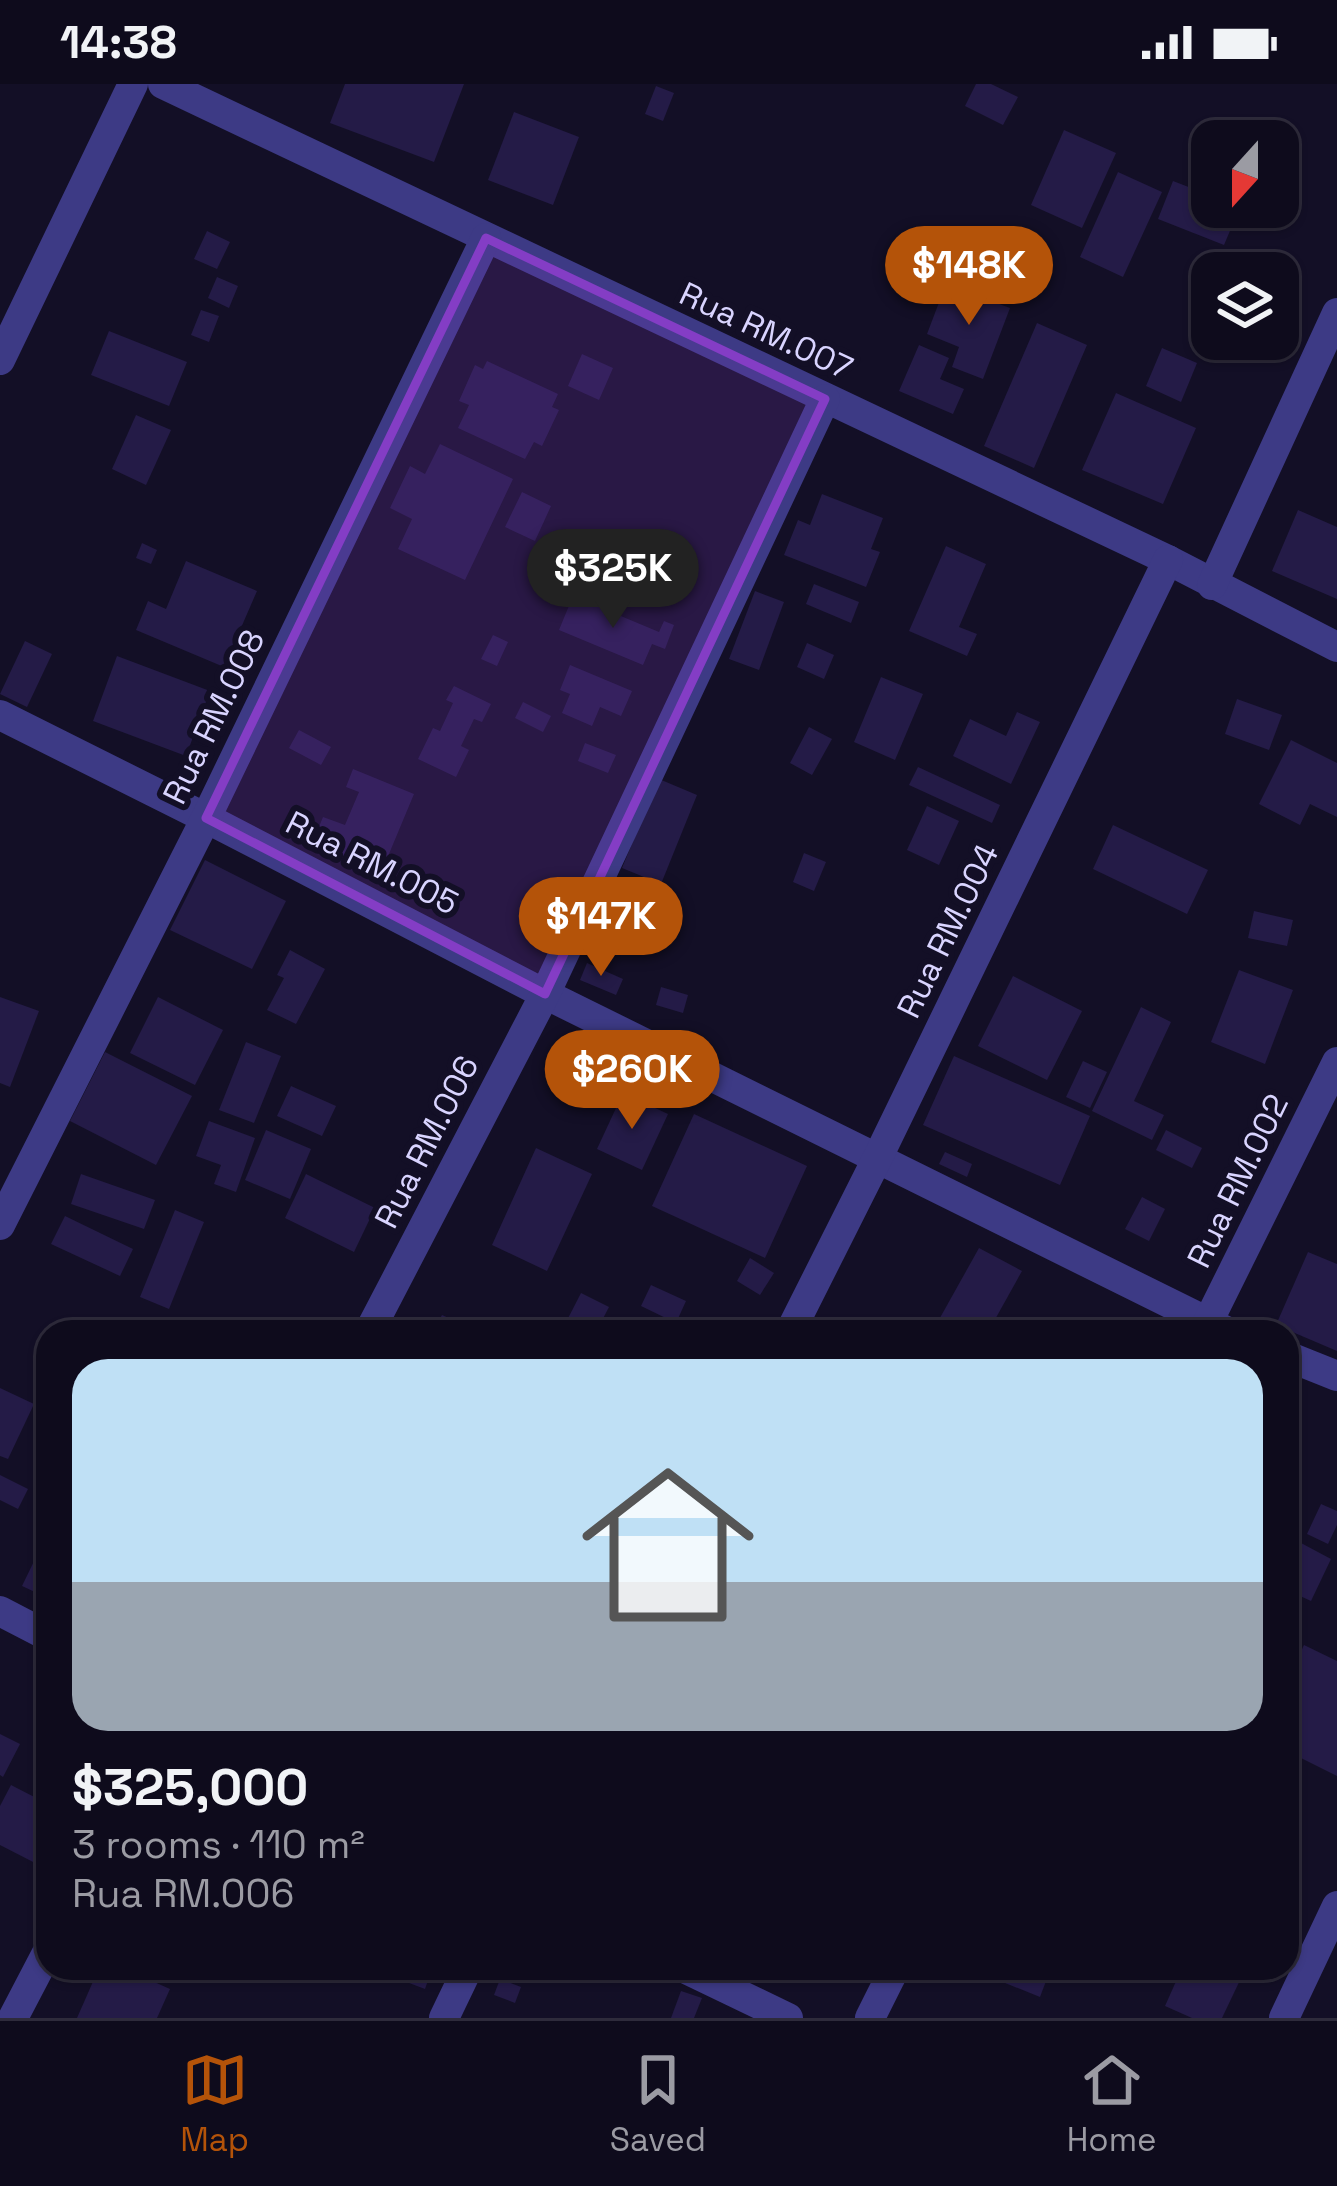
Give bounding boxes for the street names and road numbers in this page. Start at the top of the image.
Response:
street label: Rua RM.007 [673,273,859,389]
street label: Rua RM.008 [154,623,274,811]
street label: Rua RM.005 [279,802,465,924]
street label: Rua RM.004 [888,837,1008,1025]
street label: Rua RM.006 [366,1049,488,1235]
street label: Rua RM.002 [1178,1087,1298,1275]

